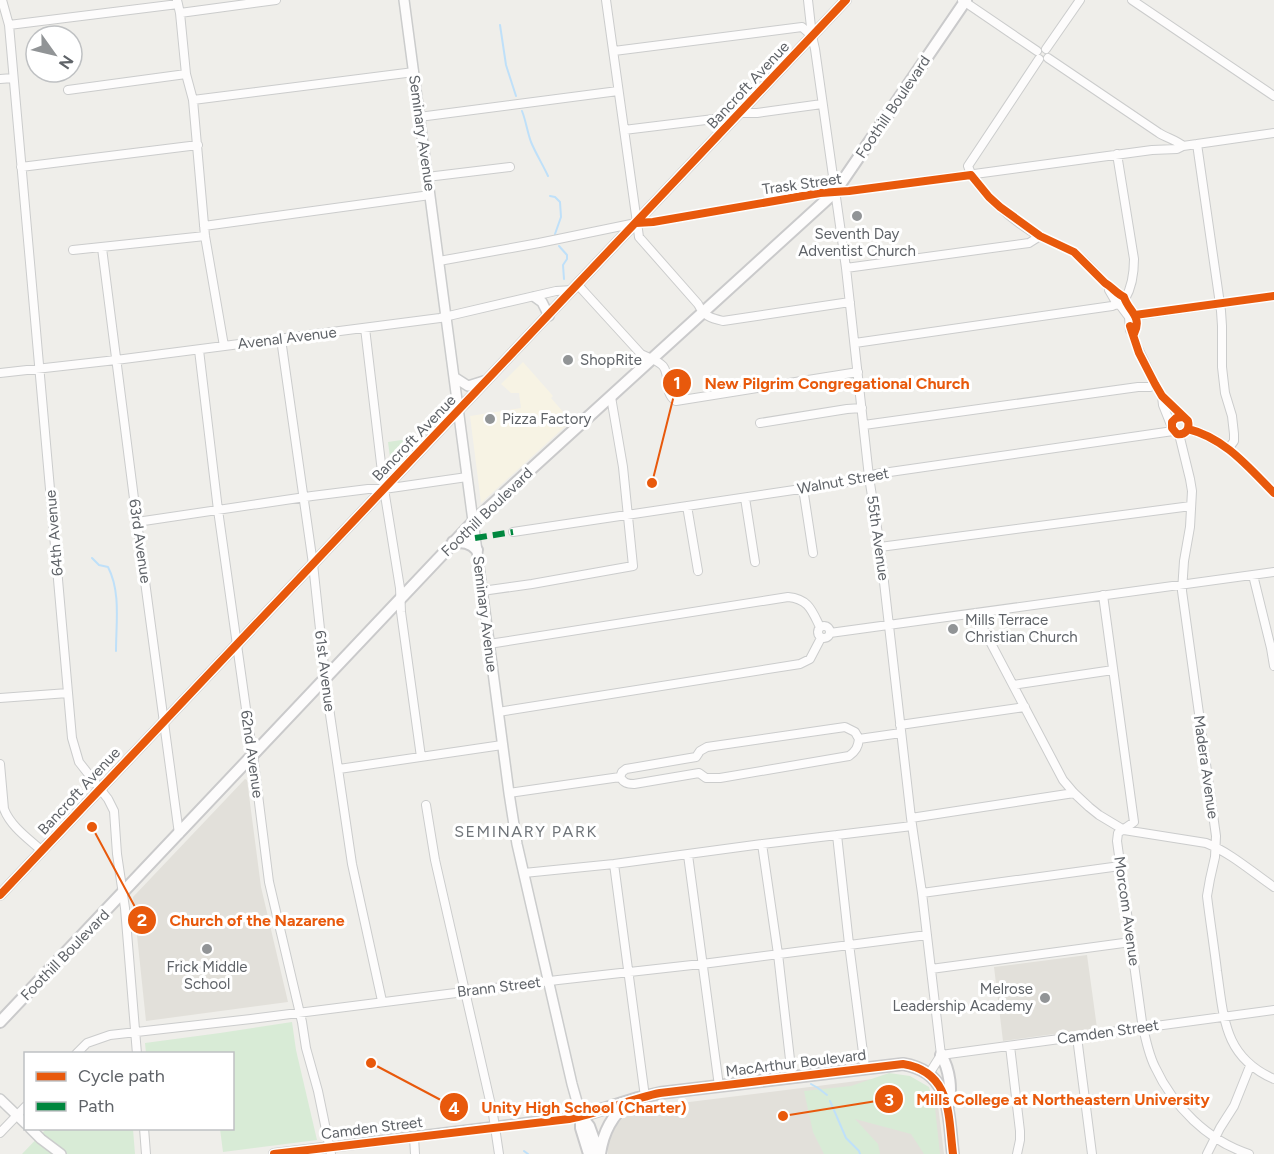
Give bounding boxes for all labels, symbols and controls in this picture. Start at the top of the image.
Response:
north arrow [24,24,84,84]
street label: Bancroft Avenue [703,38,793,132]
text: N [55,52,77,73]
street label: Foothill Boulevard [852,52,934,162]
street label: Seminary Avenue [405,74,439,192]
street label: Trask Street [761,169,843,198]
marker: Seventh Day Adventist Church [850,209,864,223]
place label: Seventh Day Adventist Church [798,225,916,260]
street label: Avenal Avenue [237,323,337,353]
place label: ShopRite [580,351,642,369]
marker: ShopRite [561,353,575,367]
callout: New Pilgrim Congregational Church [662,366,981,400]
text: 1 [673,372,681,394]
text: New Pilgrim Congregational Church [704,374,970,393]
street label: Bancroft Avenue [368,391,460,485]
place label: Pizza Factory [502,410,591,428]
marker: Pizza Factory [483,412,497,426]
street label: Foothill Boulevard [438,464,536,560]
street label: Walnut Street [796,464,891,498]
street label: 64th Avenue [41,489,67,577]
street label: 55th Avenue [863,494,893,582]
street label: 63rd Avenue [125,498,155,584]
street label: Seminary Avenue [469,555,501,673]
place label: Mills Terrace Christian Church [965,611,1078,646]
marker: Mills Terrace Christian Church [946,622,960,636]
street label: 61st Avenue [311,629,339,713]
street label: 62nd Avenue [237,709,267,799]
street label: Madera Avenue [1190,714,1222,820]
street label: Bancroft Avenue [34,744,124,838]
district label: SEMINARY PARK [454,822,598,841]
street label: Morcom Avenue [1110,855,1144,967]
callout: Church of the Nazarene [127,903,356,937]
street label: Foothill Boulevard [17,906,113,1004]
text: 2 [137,909,147,931]
text: Church of the Nazarene [169,911,345,930]
marker: Frick Middle School [200,942,214,956]
place label: Frick Middle School [167,958,247,993]
street label: Brann Street [456,973,542,1001]
place label: Melrose Leadership Academy [893,980,1033,1015]
marker: Melrose Leadership Academy [1038,991,1052,1005]
street label: Camden Street [1056,1016,1160,1048]
street label: MacArthur Boulevard [725,1045,867,1081]
legend [24,1052,234,1130]
text: Cycle path [78,1065,165,1087]
callout: Mills College at Northeastern University [874,1082,1222,1116]
text: 3 [884,1089,894,1111]
callout: Unity High School (Charter) [439,1090,699,1124]
text: Mills College at Northeastern University [916,1090,1210,1109]
text: Path [78,1095,114,1117]
text: 4 [448,1097,460,1119]
text: Unity High School (Charter) [481,1098,687,1117]
street label: Camden Street [320,1113,424,1143]

